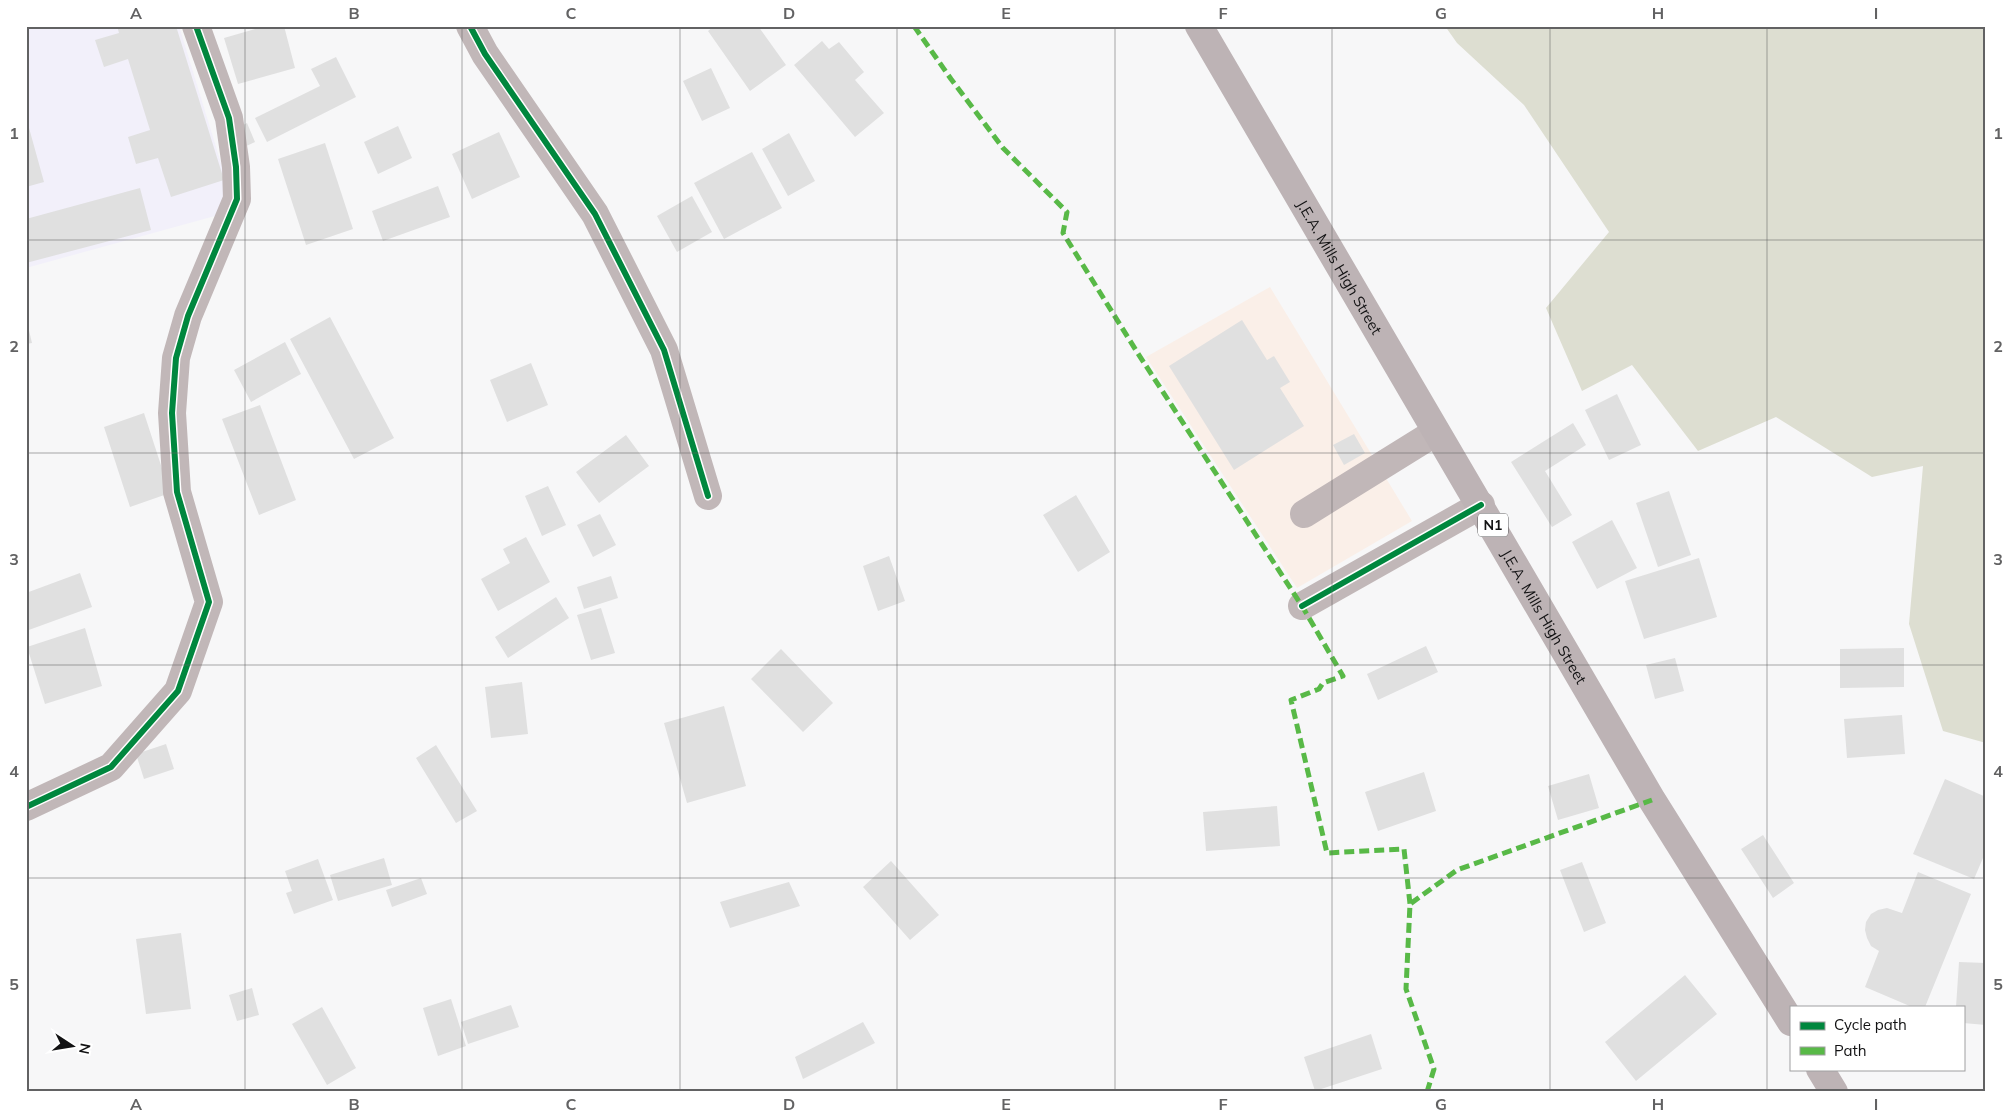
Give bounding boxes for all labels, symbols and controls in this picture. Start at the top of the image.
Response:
text: A [130,3,142,23]
text: B [348,3,360,23]
text: C [566,3,577,23]
text: D [783,3,795,23]
text: E [1001,3,1011,23]
text: F [1218,3,1228,23]
text: G [1435,3,1447,23]
text: H [1652,3,1664,23]
text: I [1874,3,1878,23]
text: 1 [9,123,19,143]
text: 1 [1993,123,2003,143]
street label: J.E.A. Mills High Street [1293,196,1387,338]
text: 2 [9,336,19,356]
text: 2 [1993,336,2003,356]
road number: N1 [1478,514,1508,536]
street label: J.E.A. Mills High Street [1498,546,1591,687]
text: 3 [9,549,19,569]
text: 3 [1993,549,2003,569]
text: 4 [9,761,19,781]
text: 4 [1993,761,2003,781]
text: 5 [9,974,19,994]
text: 5 [1993,974,2003,994]
legend [1790,1006,1964,1070]
text: Cycle path [1834,1015,1907,1034]
north arrow [48,1020,98,1070]
text: Path [1834,1041,1866,1060]
text: N [75,1042,95,1056]
text: A [130,1094,142,1114]
text: B [348,1094,360,1114]
text: C [566,1094,577,1114]
text: D [783,1094,795,1114]
text: E [1001,1094,1011,1114]
text: F [1218,1094,1228,1114]
text: G [1435,1094,1447,1114]
text: H [1652,1094,1664,1114]
text: I [1874,1094,1878,1114]

